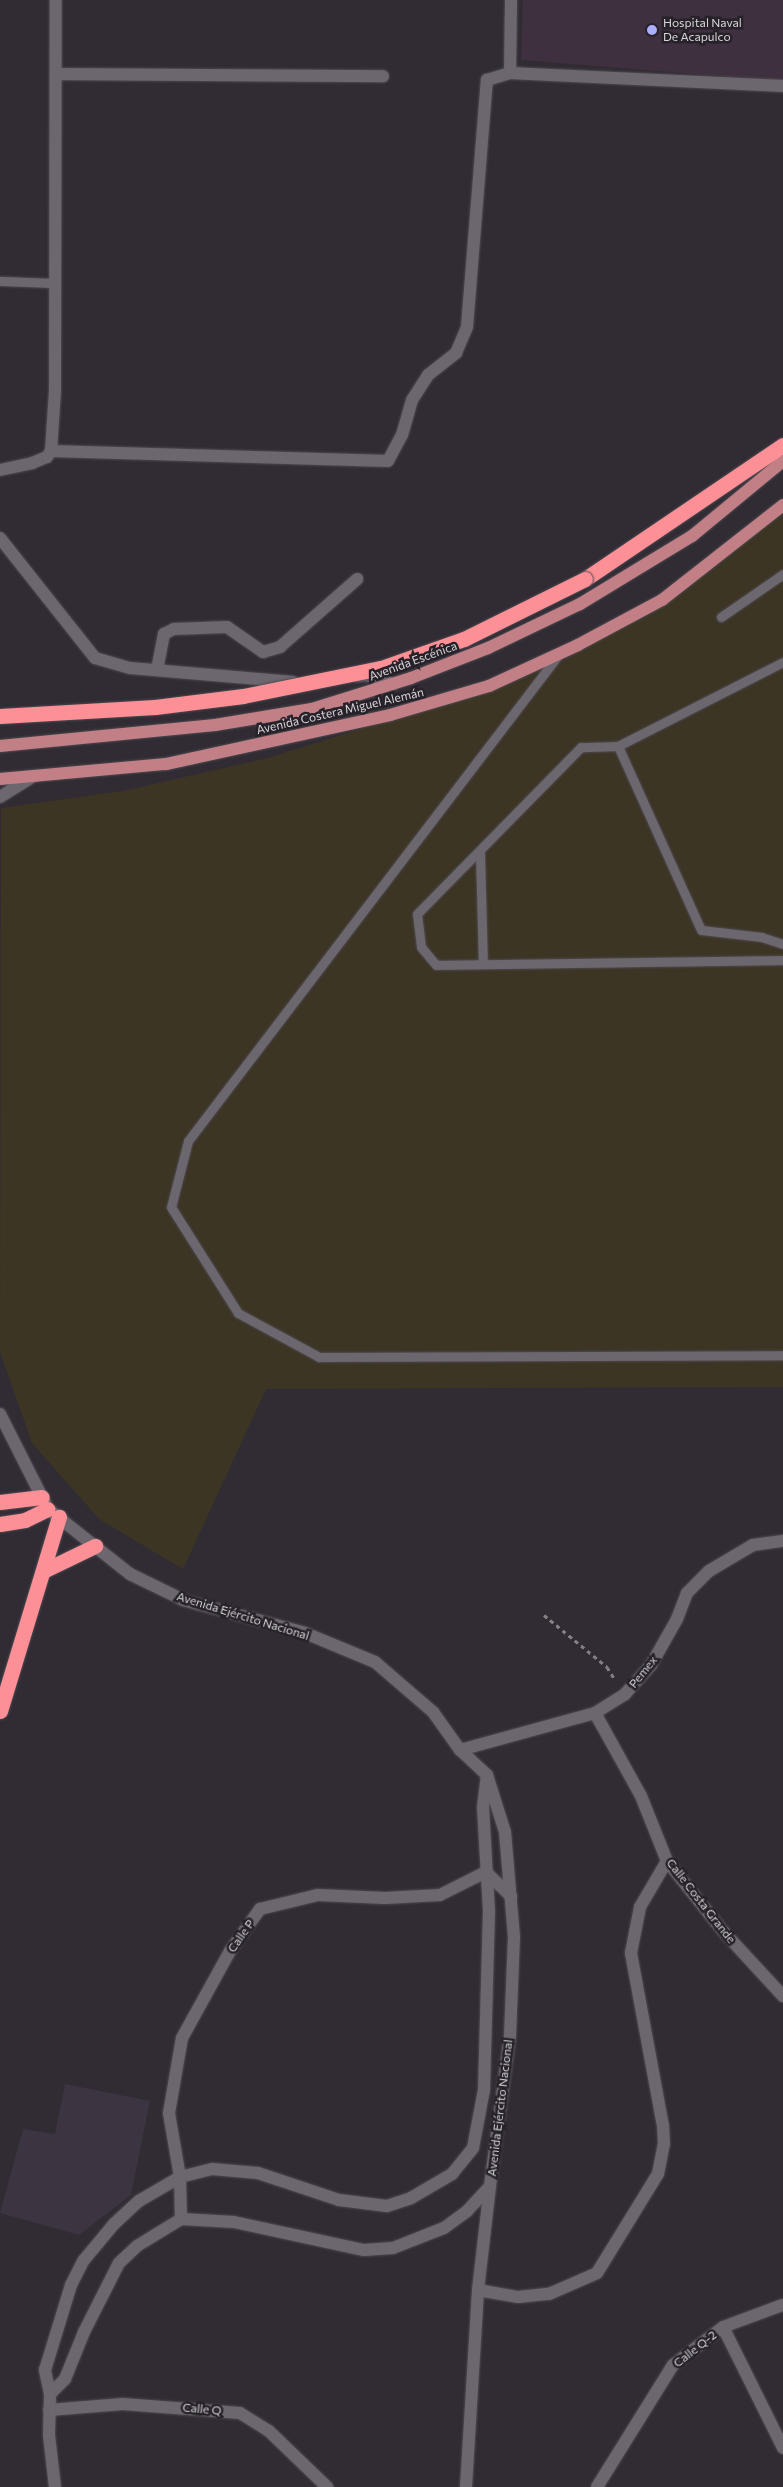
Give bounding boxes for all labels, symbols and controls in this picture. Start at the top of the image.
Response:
place label: Hospital Naval De Acapulco [663,16,742,44]
marker: Hospital Naval De Acapulco [645,23,659,37]
street label: Avenida Escénica [367,638,459,684]
street label: Avenida Costera Miguel Alemán [255,685,425,737]
street label: Avenida Ejército Nacional [175,1589,311,1643]
street label: Pemex [626,1653,660,1691]
street label: Calle Costa Grande [664,1856,738,1946]
street label: Calle P [225,1917,257,1955]
street label: Avenida Ejército Nacional [484,2039,516,2177]
street label: Calle Q-2 [671,2328,719,2370]
street label: Calle Q [182,2400,222,2418]

